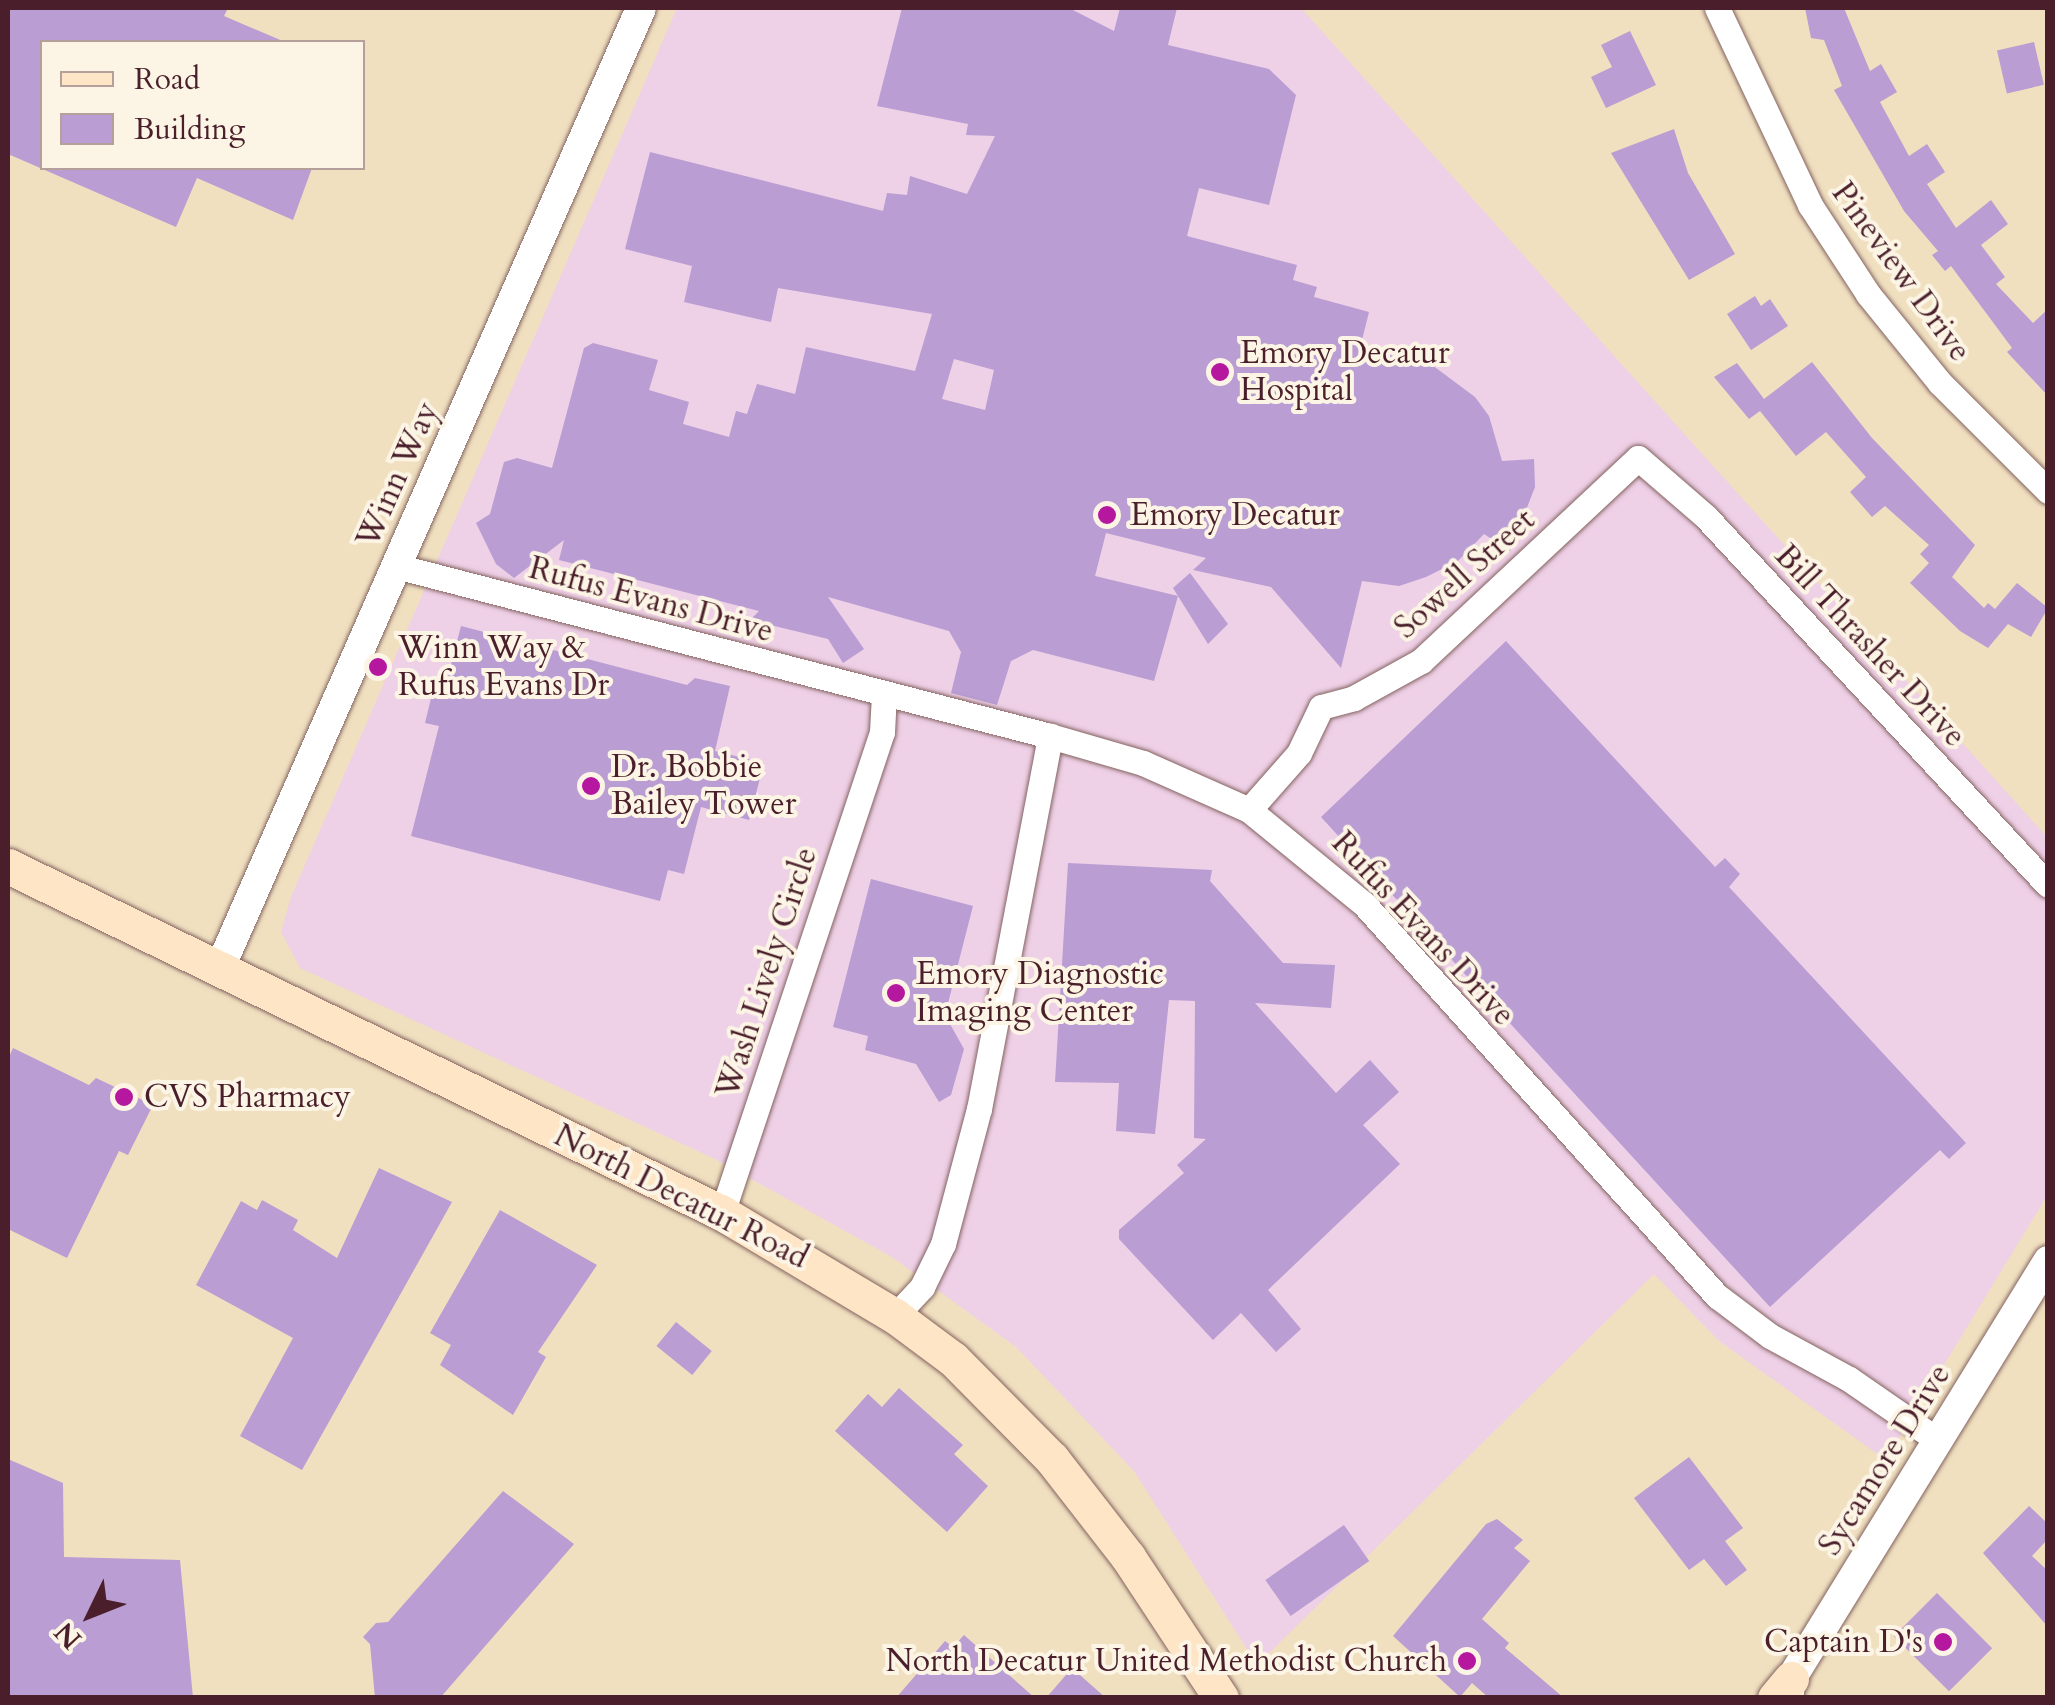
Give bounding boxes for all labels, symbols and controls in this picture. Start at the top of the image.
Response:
legend [40,40,365,170]
text: Road [134,59,200,100]
text: Building [134,109,245,150]
street label: Pineview Drive [1823,175,1979,369]
place label: Emory Decatur Hospital [1240,335,1450,410]
marker: Emory Decatur Hospital [1209,361,1231,383]
street label: Winn Way [349,396,447,554]
place label: Emory Decatur [1130,496,1340,534]
street label: Sowell Street [1387,501,1543,647]
marker: Emory Decatur [1094,502,1120,528]
street label: Bill Thrasher Drive [1766,537,1974,755]
street label: Rufus Evans Drive [525,549,777,651]
place label: Winn Way & Rufus Evans Dr [398,630,609,705]
marker: Winn Way & Rufus Evans Dr [367,656,389,678]
place label: Dr. Bobbie Bailey Tower [611,749,796,824]
marker: Dr. Bobbie Bailey Tower [580,775,602,797]
street label: Rufus Evans Drive [1323,824,1523,1034]
street label: Wash Lively Circle [708,843,826,1103]
place label: Emory Diagnostic Imaging Center [916,956,1164,1031]
marker: Emory Diagnostic Imaging Center [885,982,907,1004]
place label: CVS Pharmacy [144,1078,351,1116]
marker: CVS Pharmacy [113,1086,135,1108]
street label: North Decatur Road [548,1116,814,1278]
street label: Sycamore Drive [1811,1357,1959,1563]
north arrow [40,1565,140,1665]
text: N [46,1614,90,1657]
place label: Captain D's [1764,1623,1923,1661]
marker: Captain D's [1932,1631,1954,1653]
place label: North Decatur United Methodist Church [885,1642,1447,1680]
marker: North Decatur United Methodist Church [1456,1650,1478,1672]

